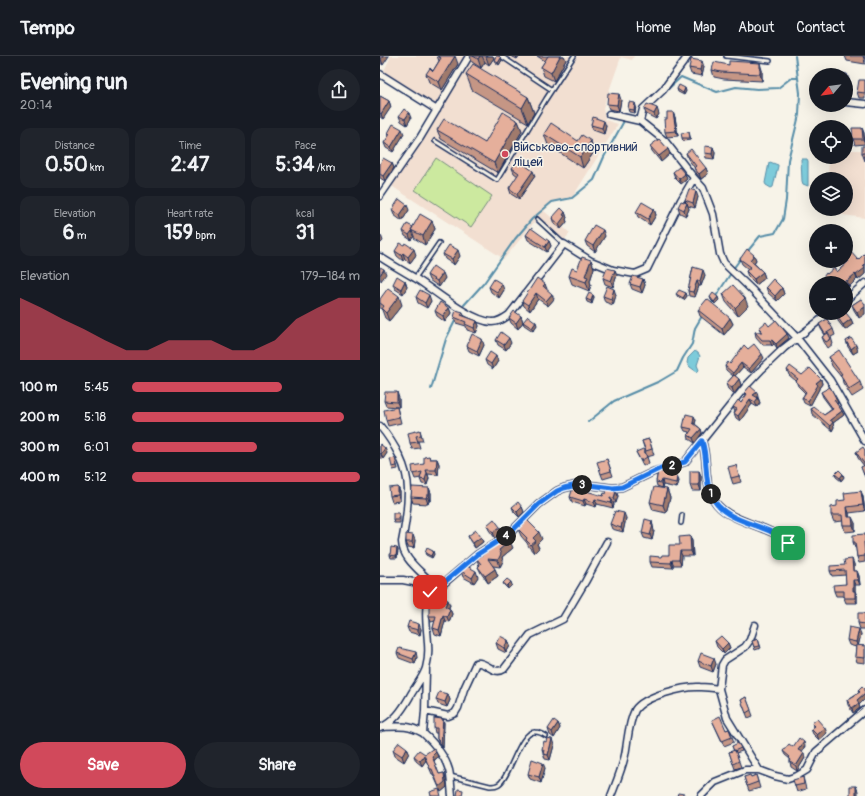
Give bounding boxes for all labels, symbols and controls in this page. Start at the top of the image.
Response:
text: Tempo [20,16,75,40]
text: Home [636,19,671,36]
text: Map [693,19,716,36]
text: About [738,19,774,36]
text: Contact [796,19,845,36]
text: Evening run [20,68,128,96]
north arrow [809,68,853,112]
map controls [809,68,853,320]
button: share [318,69,360,111]
text: 20:14 [20,97,52,113]
button: locate [809,120,853,164]
text: Distance [55,139,95,152]
text: Time [178,139,201,152]
text: Pace [294,139,316,152]
place label: Військово-спортивний ліцей [513,139,638,170]
marker: Військово-спортивний ліцей [500,149,510,159]
text: 0.50 [45,152,88,177]
text: 2:47 [171,152,209,177]
text: 5:34 [276,152,314,177]
text: km [88,161,104,174]
text: /km [314,161,335,174]
button: layers [809,172,853,216]
text: Elevation [54,207,96,220]
text: Heart rate [167,207,213,220]
text: kcal [296,207,314,220]
text: 6 [63,220,74,245]
text: 159 [164,220,193,245]
text: 31 [296,220,315,245]
button: + [809,224,853,268]
text: m [74,229,87,242]
text: bpm [193,229,216,242]
text: Elevation [20,268,70,284]
text: 179–184 m [300,268,360,284]
button: − [809,276,853,320]
text: 100 m [20,379,57,395]
text: 5:45 [84,379,109,395]
text: 200 m [20,409,59,425]
text: 5:18 [84,409,106,425]
text: 300 m [20,439,59,455]
text: 6:01 [84,439,109,455]
pin: 2 [662,456,682,476]
text: 2 [669,459,675,472]
text: 400 m [20,469,60,485]
text: 5:12 [84,469,107,485]
pin: 3 [572,475,592,495]
text: 3 [579,478,585,491]
pin: 1 [701,484,721,504]
text: 1 [709,487,713,500]
pin: 4 [496,526,516,546]
pin [771,526,805,560]
text: 4 [503,529,509,542]
icon: arrive [777,532,799,554]
pin [413,575,447,609]
icon: check [419,581,441,603]
button: Save [20,742,186,788]
button: Share [194,742,360,788]

